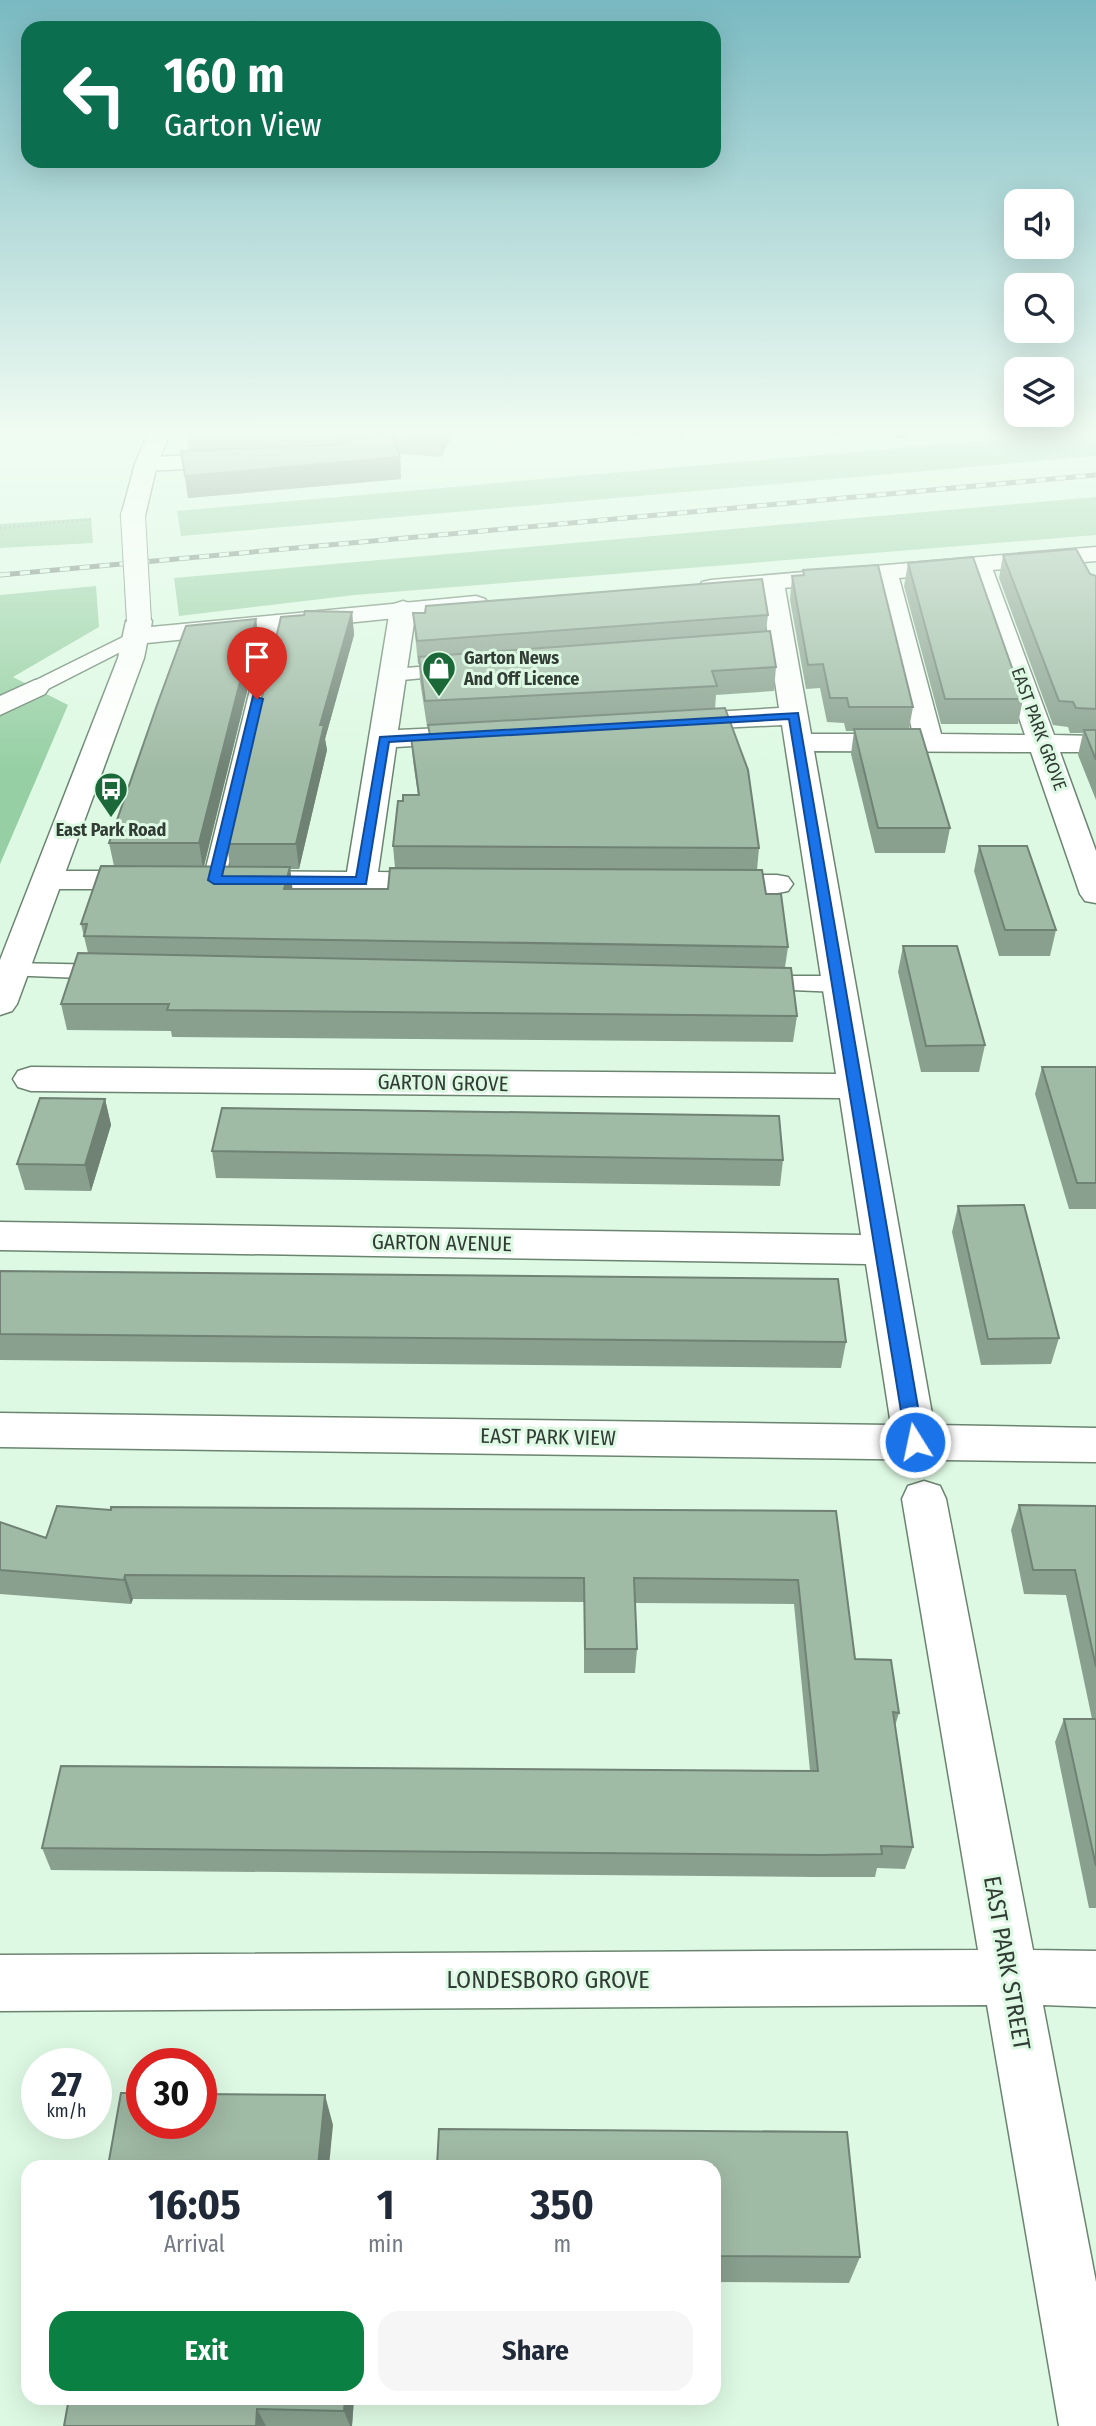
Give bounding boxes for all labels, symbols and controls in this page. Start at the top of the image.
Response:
text: 160 m [164,46,285,105]
icon: left [49,49,140,140]
text: Garton View [164,106,322,144]
map controls [1004,189,1074,427]
button: sound [1004,189,1074,259]
button: search [1004,273,1074,343]
button: layers [1004,357,1074,427]
pin [227,627,287,699]
icon: arrive [238,638,276,676]
place label: Garton News And Off Licence [463,647,579,690]
shop icon: Garton News And Off Licence [420,649,458,698]
street label: EAST PARK GROVE [1007,665,1071,793]
bus stop icon: East Park Road [92,770,130,819]
place label: East Park Road [56,819,166,841]
street label: GARTON GROVE [377,1069,509,1097]
street label: GARTON AVENUE [372,1229,512,1257]
position arrow [878,1405,952,1479]
street label: EAST PARK VIEW [480,1423,616,1451]
street label: EAST PARK STREET [978,1874,1036,2052]
street label: LONDESBORO GROVE [447,1966,649,1994]
speed limit sign: 30 [126,2048,217,2139]
text: 27 [51,2063,82,2105]
text: km/h [46,2100,87,2122]
text: 16:05 [148,2180,241,2230]
text: 1 [377,2180,395,2230]
text: 350 [531,2180,594,2230]
text: Arrival [164,2230,225,2258]
text: min [368,2230,404,2258]
text: m [553,2230,571,2258]
button: Exit [49,2311,364,2391]
button: Share [378,2311,693,2391]

